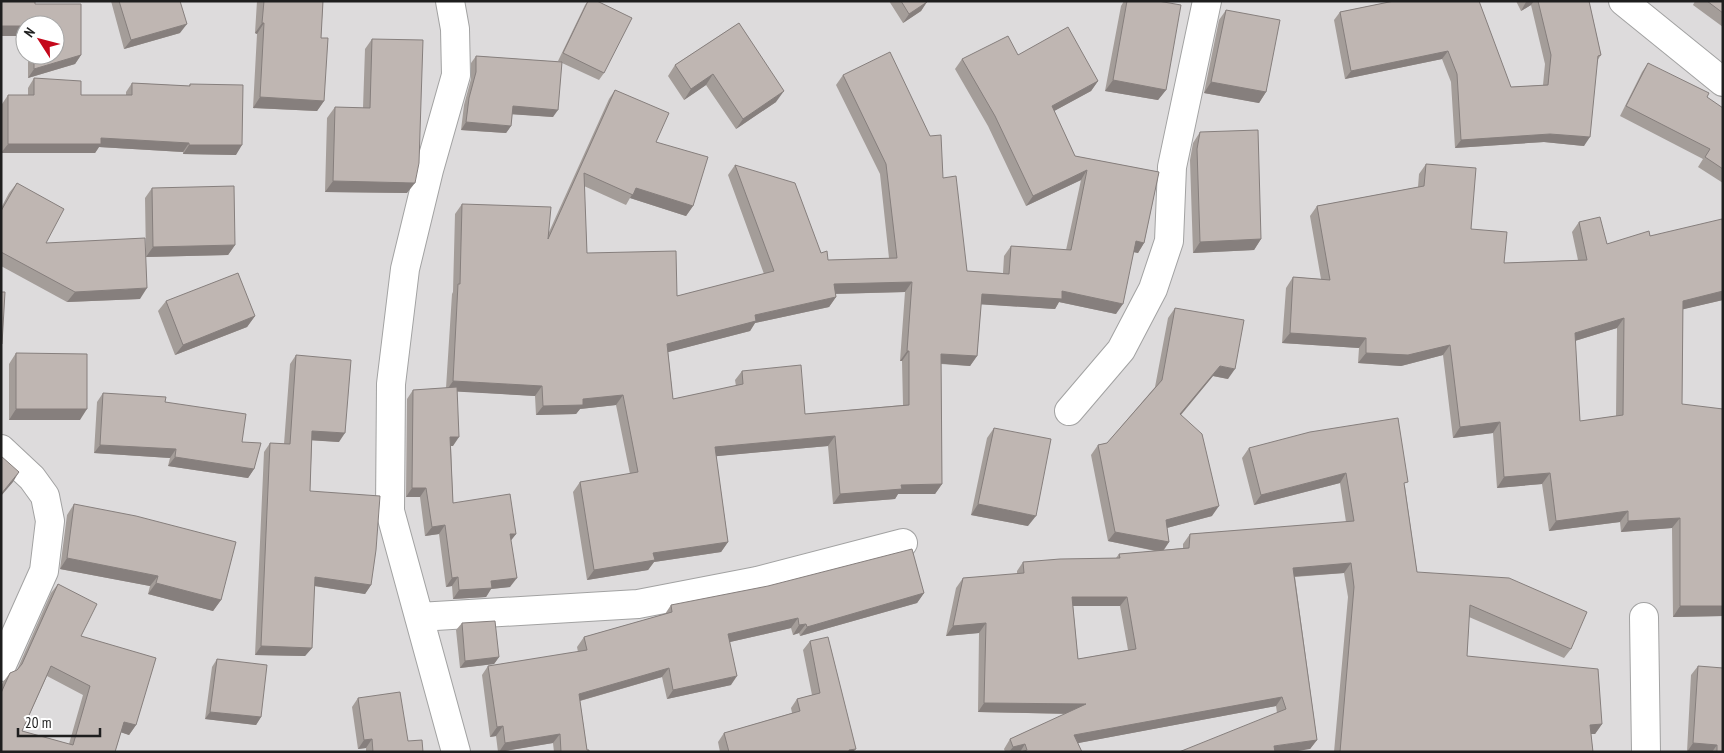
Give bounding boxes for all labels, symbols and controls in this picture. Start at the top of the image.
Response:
north arrow [15,15,65,65]
text: N [20,24,39,41]
scale bar [18,706,100,738]
text: 20 m [25,713,51,732]

